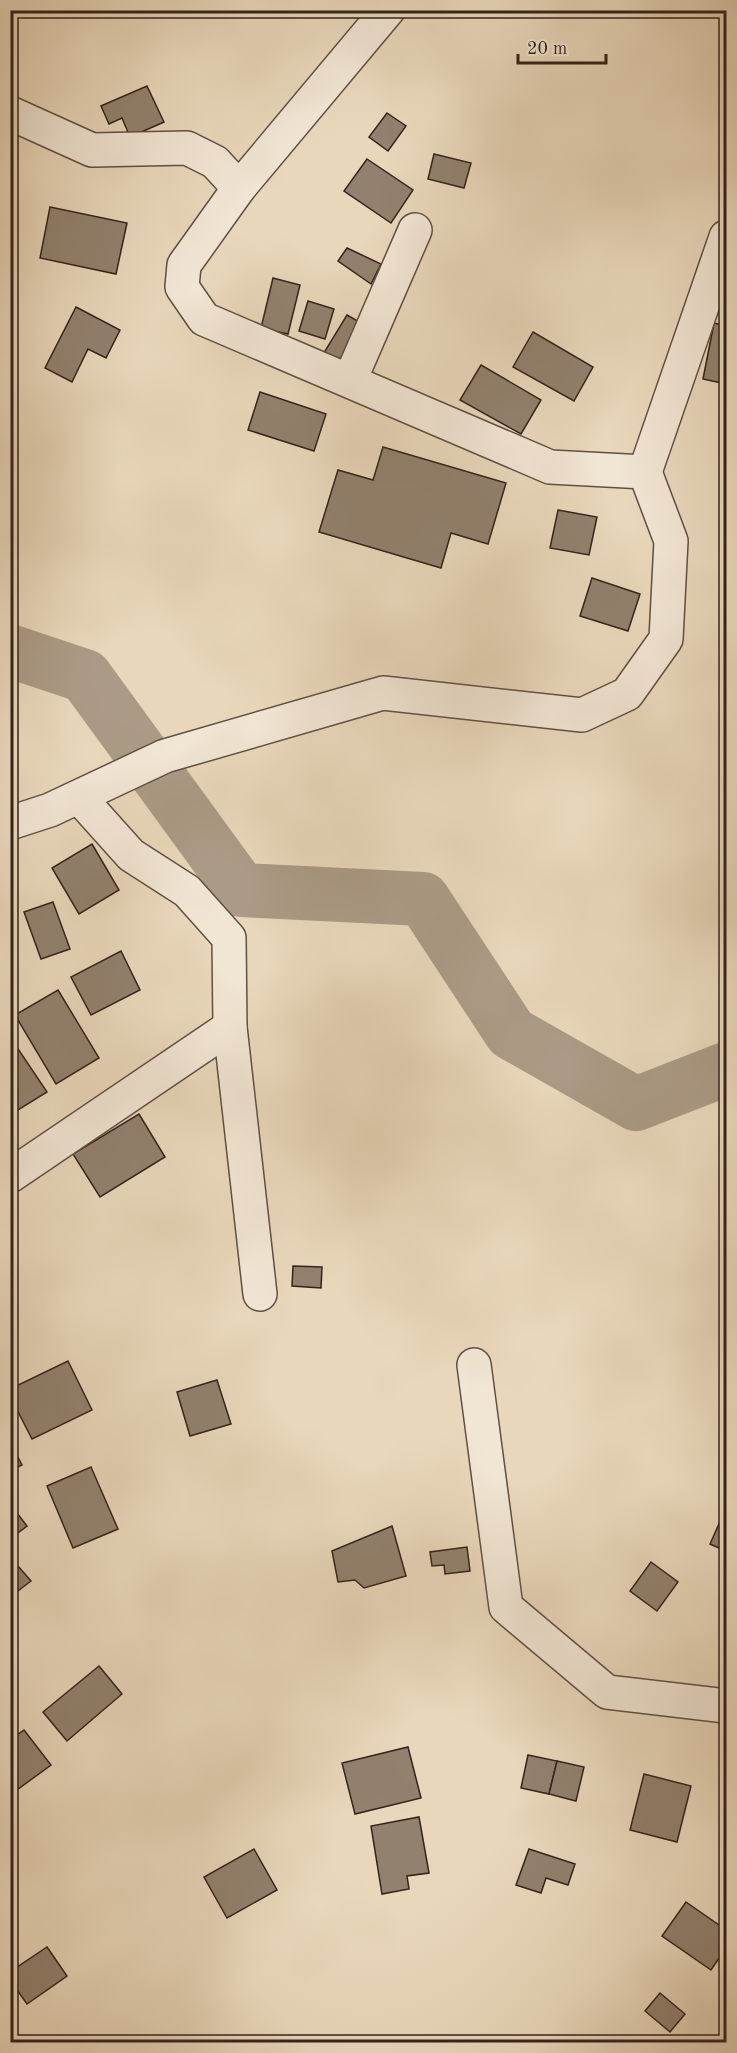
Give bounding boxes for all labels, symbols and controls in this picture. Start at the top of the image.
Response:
scale bar [518,27,606,65]
text: 20 m [527,40,567,58]

